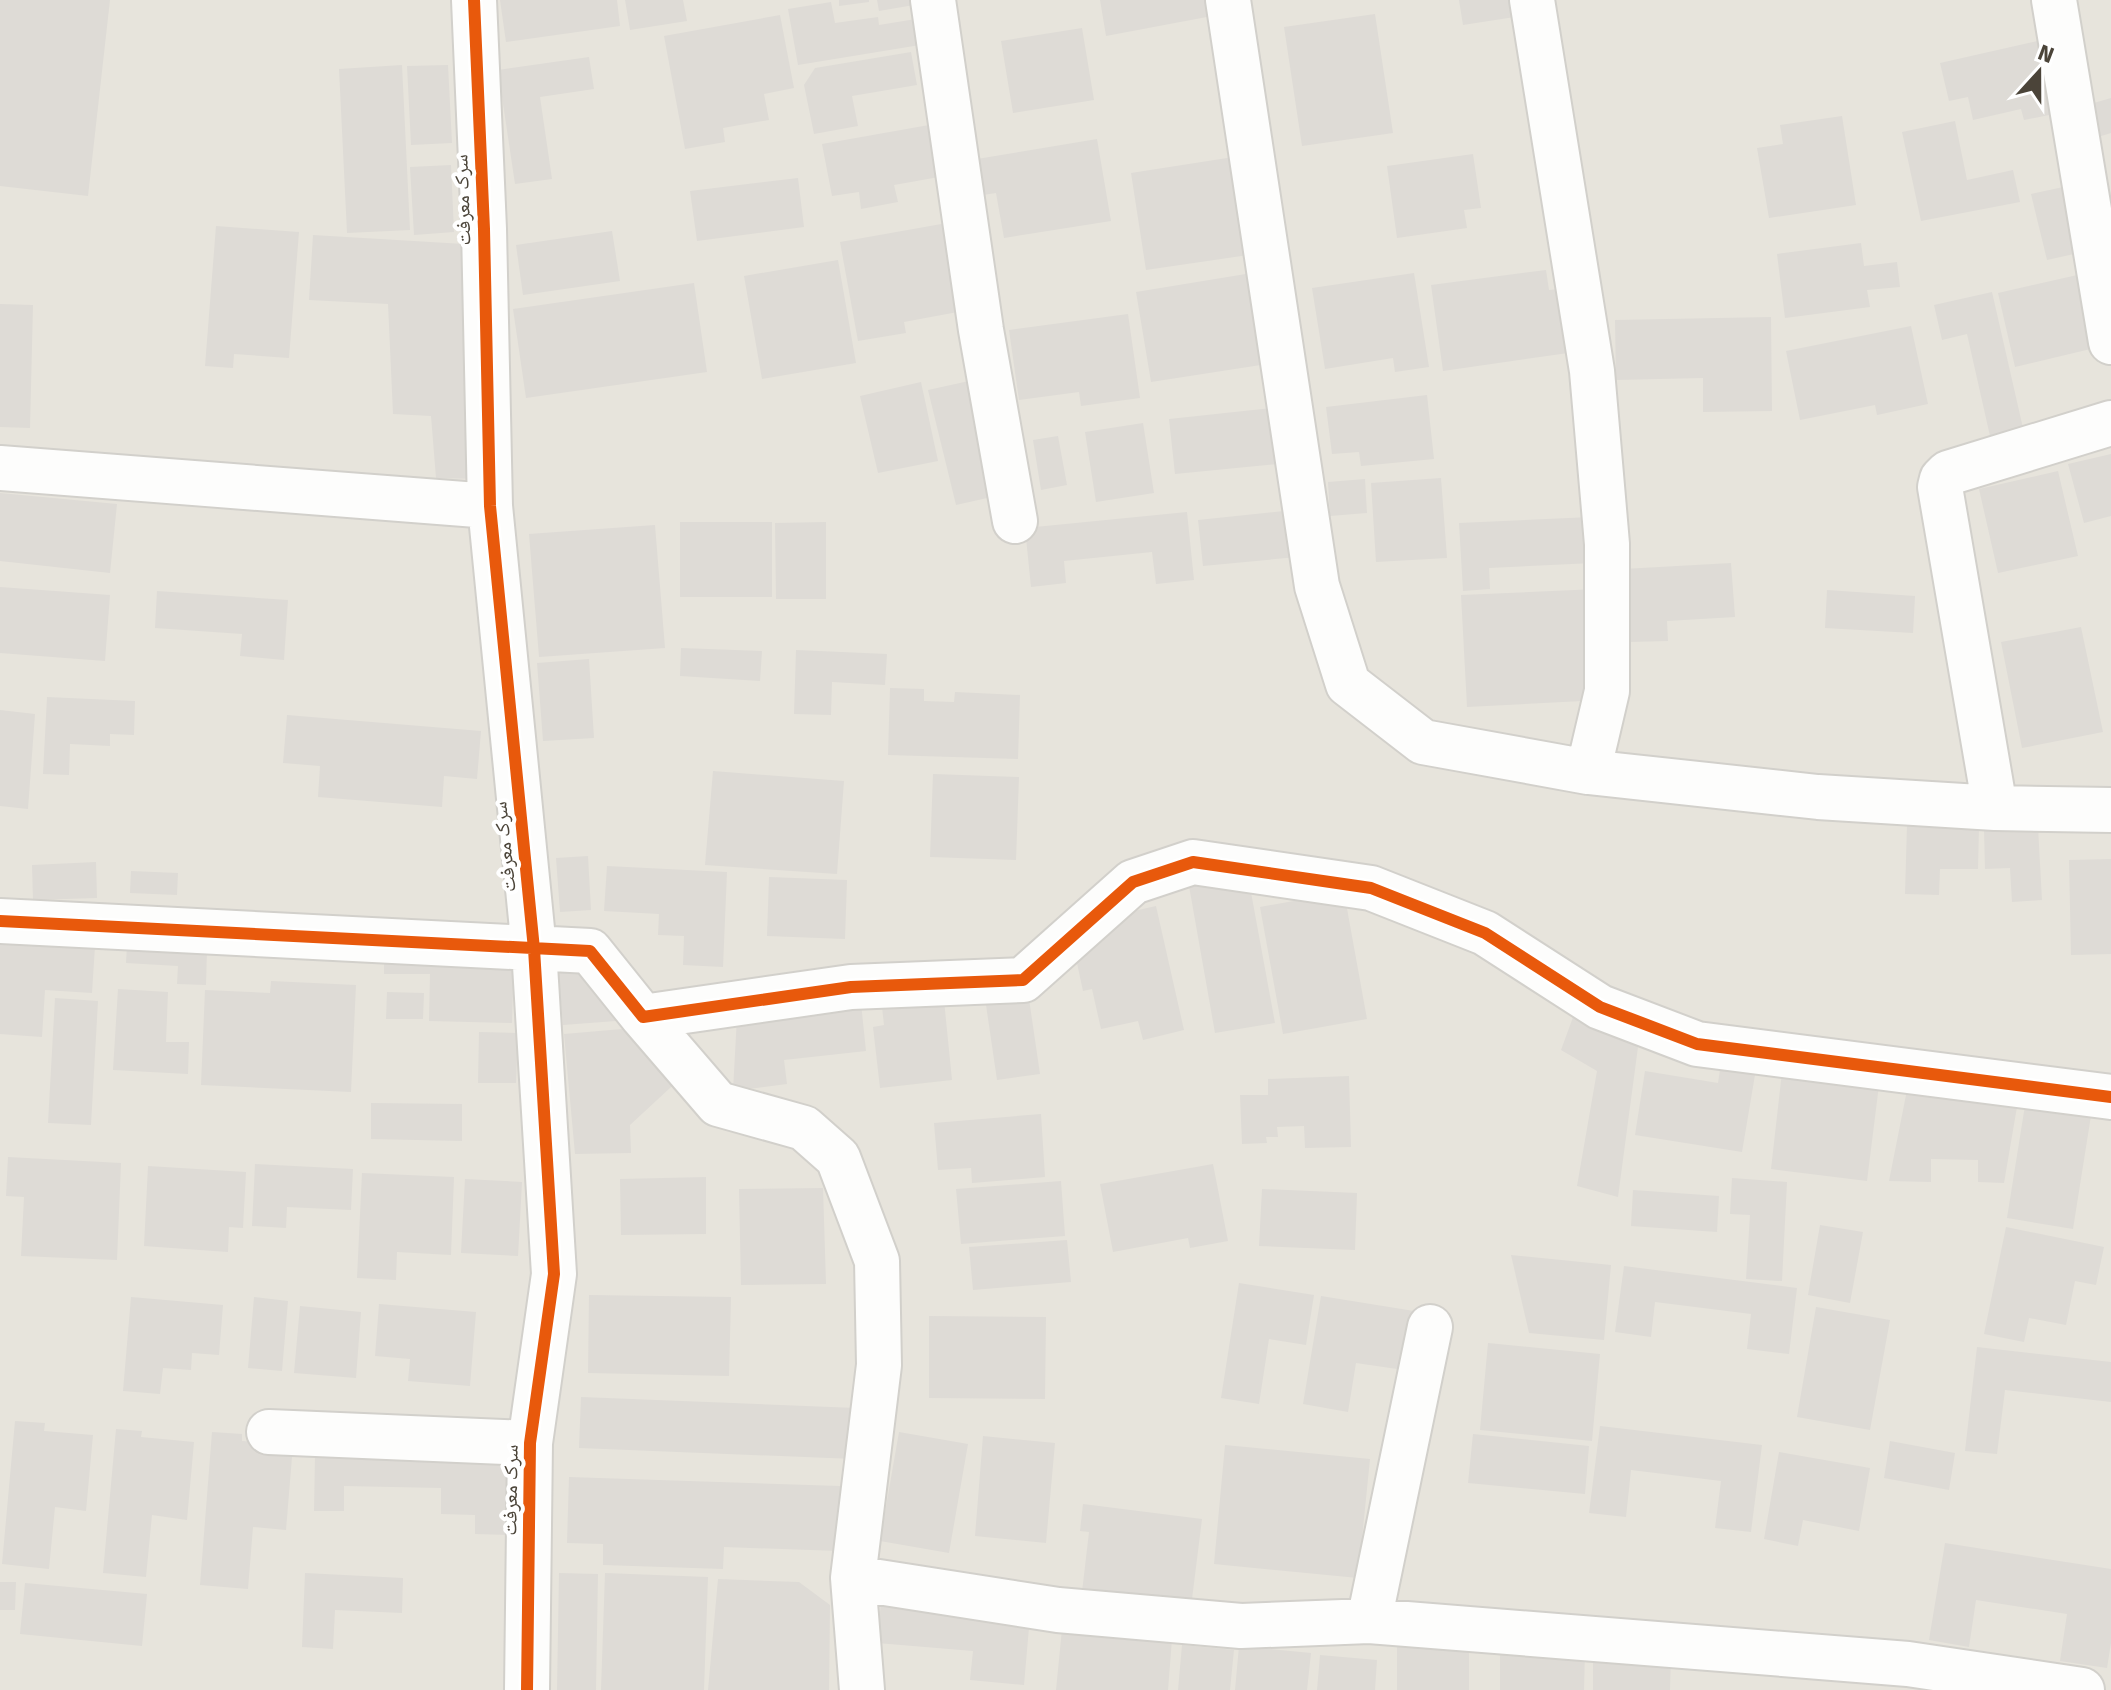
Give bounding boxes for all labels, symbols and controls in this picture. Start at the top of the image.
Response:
north arrow [1999,32,2079,112]
text: N [2034,39,2058,69]
street label: سرک معرفت [448,154,476,246]
street label: سرک معرفت [487,800,521,894]
street label: سرک معرفت [497,1444,523,1536]

